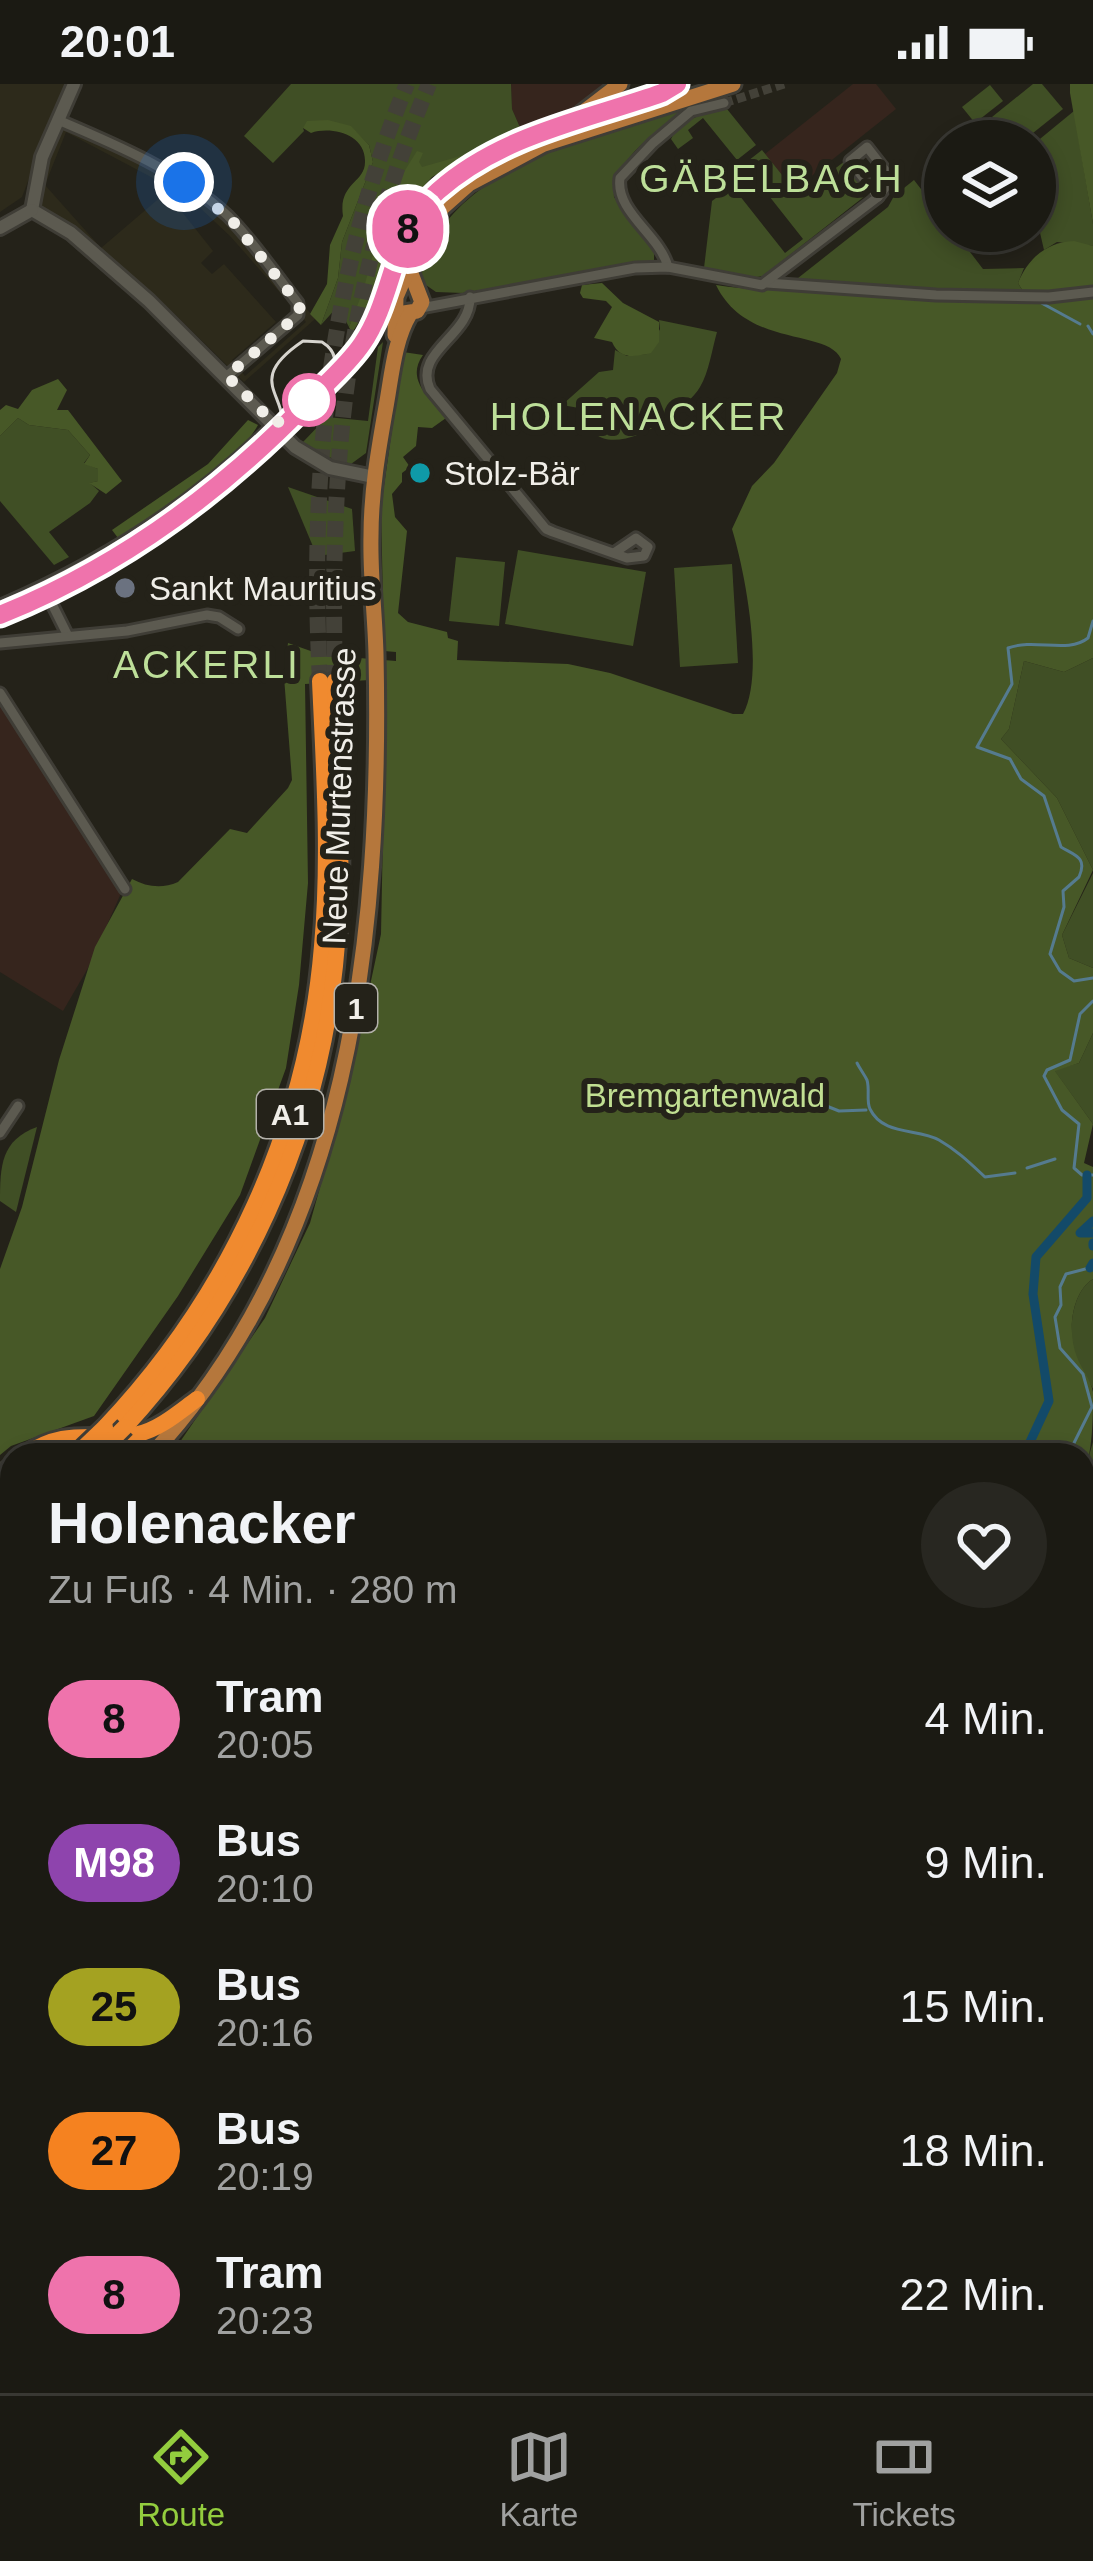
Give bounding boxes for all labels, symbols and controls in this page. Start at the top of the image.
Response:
text: 20:01 [60,16,175,67]
map controls [924,120,1056,252]
button: layers [924,120,1056,252]
your location [154,152,214,212]
district label: GÄBELBACH [639,157,905,200]
line badge: 8 [369,190,447,268]
text: 8 [396,205,420,252]
unlabelled marker [284,375,334,425]
district label: HOLENACKER [490,395,788,438]
place label: Stolz-Bär [444,455,580,492]
marker: Stolz-Bär [407,460,433,486]
place label: Sankt Mauritius [149,570,376,607]
marker: Sankt Mauritius [112,575,138,601]
district label: ACKERLI [113,643,301,686]
street label: Neue Murtenstrasse [315,647,363,945]
road number: 1 [335,984,377,1032]
park label: Bremgartenwald [585,1077,825,1114]
road number: A1 [257,1090,323,1138]
button: heart [921,1482,1047,1608]
text: Holenacker [48,1491,355,1555]
text: Zu Fuß · 4 Min. · 280 m [48,1568,458,1611]
text: Tram [216,1671,324,1722]
text: 4 Min. [924,1693,1047,1744]
text: 8 [102,1695,126,1742]
text: 20:05 [216,1723,314,1766]
text: Bus [216,1815,301,1866]
text: 9 Min. [924,1837,1047,1888]
text: M98 [73,1839,155,1886]
text: 20:10 [216,1867,314,1910]
text: Bus [216,1959,301,2010]
text: 15 Min. [899,1981,1047,2032]
text: 25 [91,1983,137,2030]
text: 20:16 [216,2011,314,2054]
text: Bus [216,2103,301,2154]
text: 18 Min. [899,2125,1047,2176]
text: 27 [91,2127,137,2174]
text: 20:19 [216,2155,314,2198]
text: Tram [216,2247,324,2298]
text: 22 Min. [899,2269,1047,2320]
text: 8 [102,2271,126,2318]
text: 20:23 [216,2299,314,2342]
tab: Route [137,2424,225,2534]
tab: Karte [499,2424,578,2534]
tab: Tickets [853,2424,956,2534]

